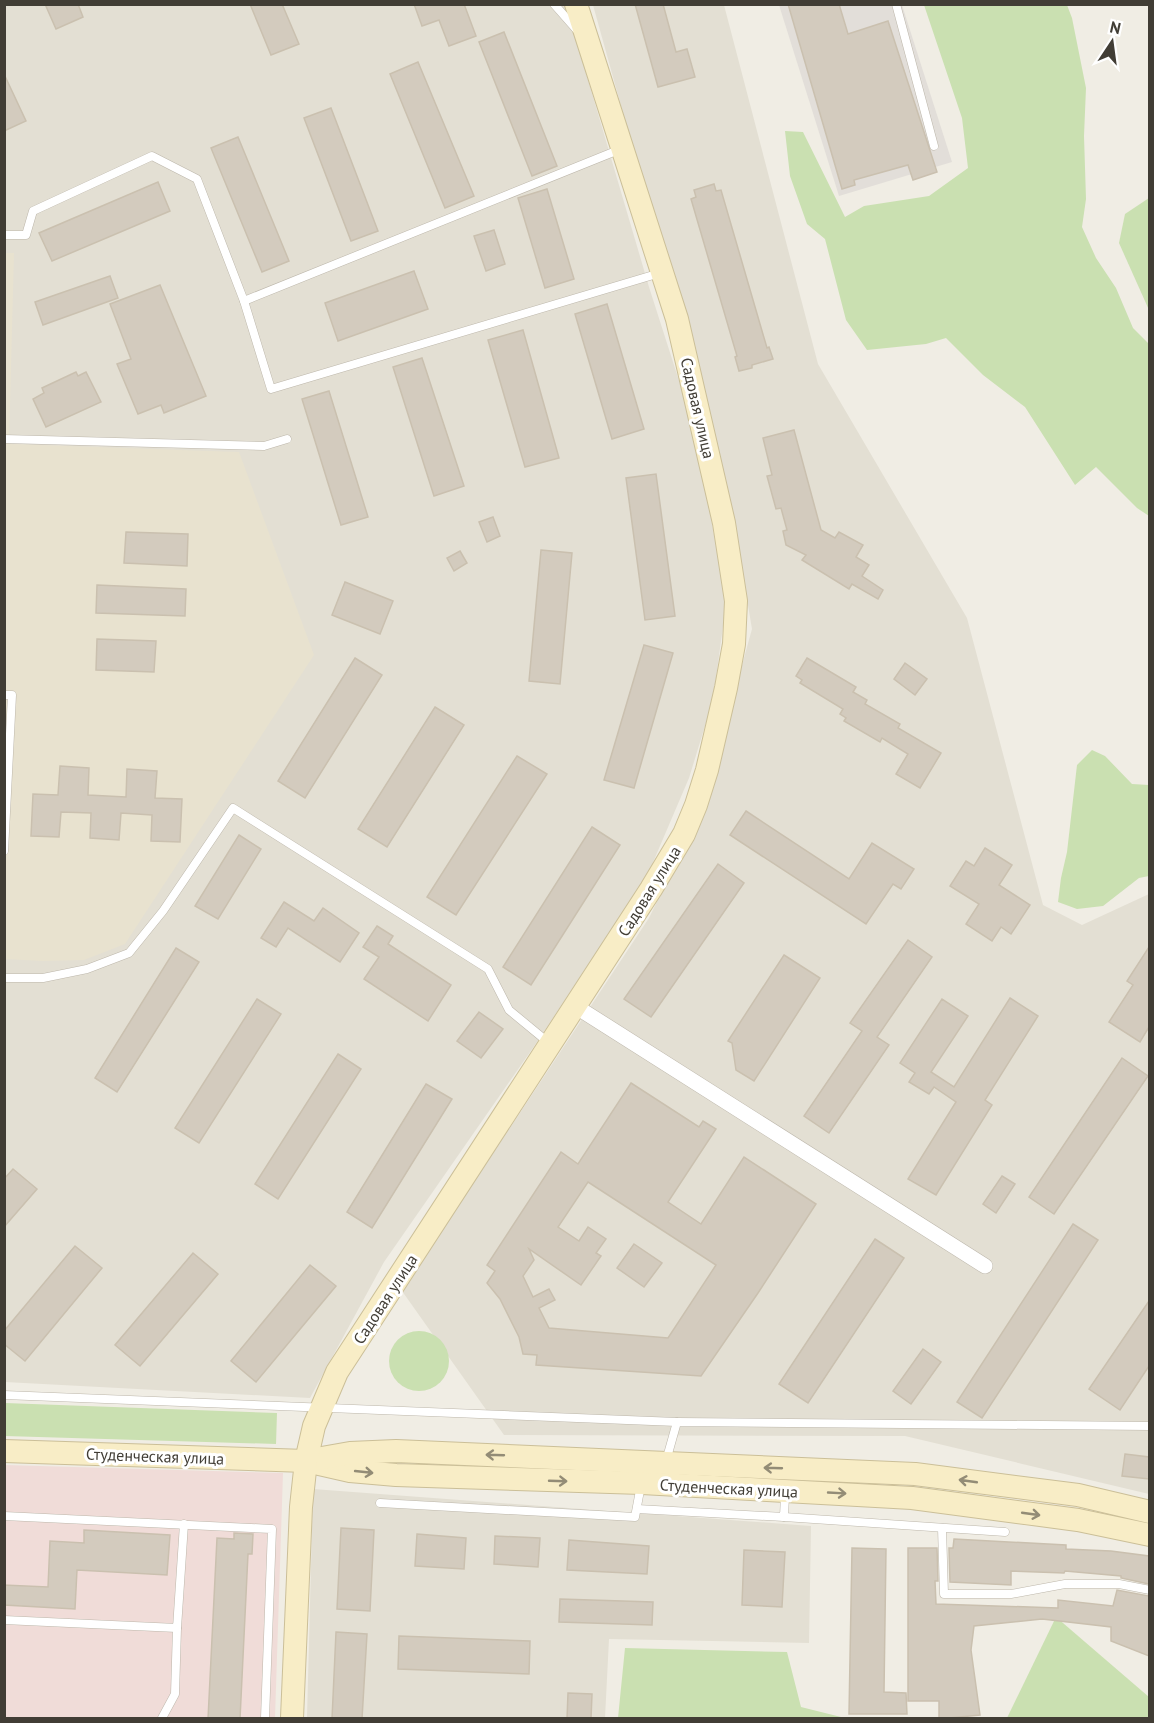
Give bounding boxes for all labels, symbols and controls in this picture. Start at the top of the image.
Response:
north arrow [1082,12,1142,72]
text: N [1108,16,1123,38]
street label: Садовая улица [677,356,719,460]
street label: Садовая улица [613,842,685,940]
street label: Садовая улица [349,1250,421,1348]
street label: Студенческая улица [86,1444,224,1468]
one-way arrow [485,1450,505,1461]
one-way arrow [764,1462,784,1473]
one-way arrow [353,1467,373,1478]
street label: Студенческая улица [659,1474,799,1502]
one-way arrow [548,1475,568,1486]
one-way arrow [958,1475,978,1486]
one-way arrow [826,1488,846,1499]
one-way arrow [1020,1509,1040,1520]

